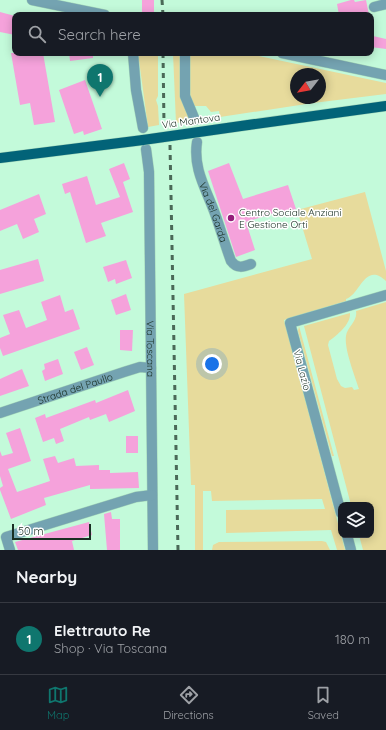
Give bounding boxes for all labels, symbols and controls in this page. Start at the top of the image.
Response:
search box [12,12,374,56]
icon: search [26,23,48,45]
text: Search here [58,25,141,44]
pin: 1 [87,64,113,97]
north arrow [290,68,326,104]
street label: Via Mantova [161,111,221,131]
street label: Via del Garda [196,180,231,244]
place label: Centro Sociale Anziani E Gestione Orti [239,206,342,231]
marker: Centro Sociale Anziani E Gestione Orti [226,213,236,223]
street label: Via Toscana [144,321,158,377]
street label: Via Lazio [290,348,314,392]
your location [202,354,222,374]
street label: Strada del Paullo [36,370,114,407]
map controls [338,502,374,538]
button: layers [338,502,374,538]
scale bar [12,522,91,541]
text: 50 m [18,524,44,538]
text: Nearby [16,566,77,587]
text: Elettrauto Re [54,621,151,640]
text: 1 [26,631,32,647]
text: 180 m [335,631,370,647]
text: Shop · Via Toscana [54,640,167,656]
tab: Map [47,684,69,722]
tab: Directions [163,684,214,722]
tab: Saved [308,684,339,722]

